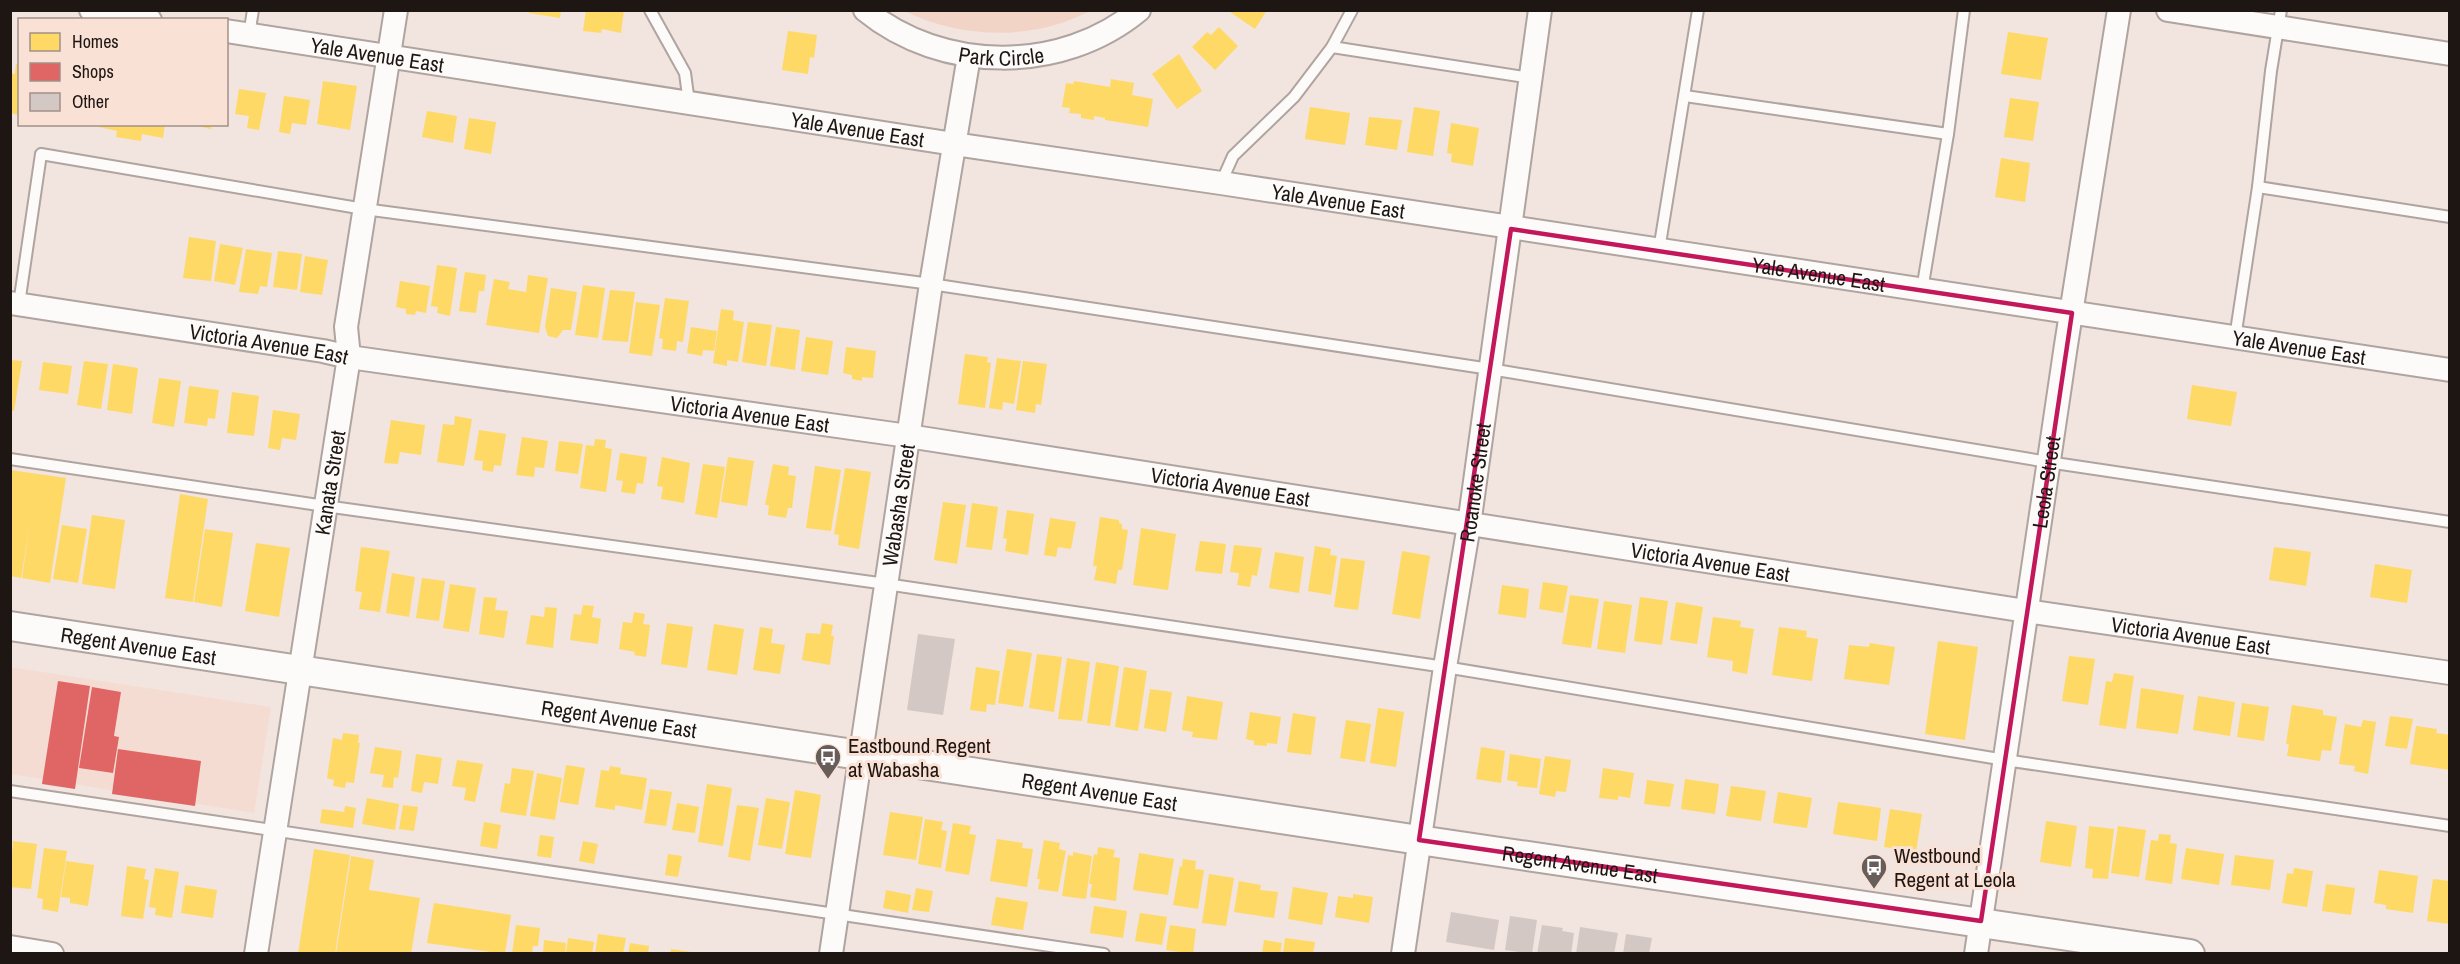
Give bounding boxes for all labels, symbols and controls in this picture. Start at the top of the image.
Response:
legend [18,18,228,126]
text: Homes [72,29,119,54]
street label: Yale Avenue East [309,30,446,79]
street label: Park Circle [956,39,1046,72]
text: Shops [72,59,114,84]
text: Other [72,89,109,114]
street label: Yale Avenue East [789,104,926,154]
street label: Yale Avenue East [1269,176,1407,225]
street label: Yale Avenue East [1750,249,1887,298]
street label: Victoria Avenue East [188,316,351,371]
street label: Yale Avenue East [2230,323,2368,372]
street label: Victoria Avenue East [668,388,831,439]
street label: Roanoke Street [1452,421,1497,544]
street label: Kanata Street [307,428,352,537]
street label: Leola Street [2025,434,2067,530]
street label: Wabasha Street [875,442,921,568]
street label: Victoria Avenue East [1149,460,1312,513]
street label: Victoria Avenue East [1629,535,1792,588]
street label: Victoria Avenue East [2109,609,2272,661]
street label: Regent Avenue East [59,619,218,672]
street label: Regent Avenue East [539,692,699,745]
place label: Eastbound Regent at Wabasha [848,731,991,784]
bus stop icon: Eastbound Regent at Wabasha [813,742,843,780]
street label: Regent Avenue East [1020,765,1179,818]
street label: Regent Avenue East [1500,838,1660,890]
place label: Westbound Regent at Leola [1894,841,2016,894]
bus stop icon: Westbound Regent at Leola [1859,852,1889,890]

